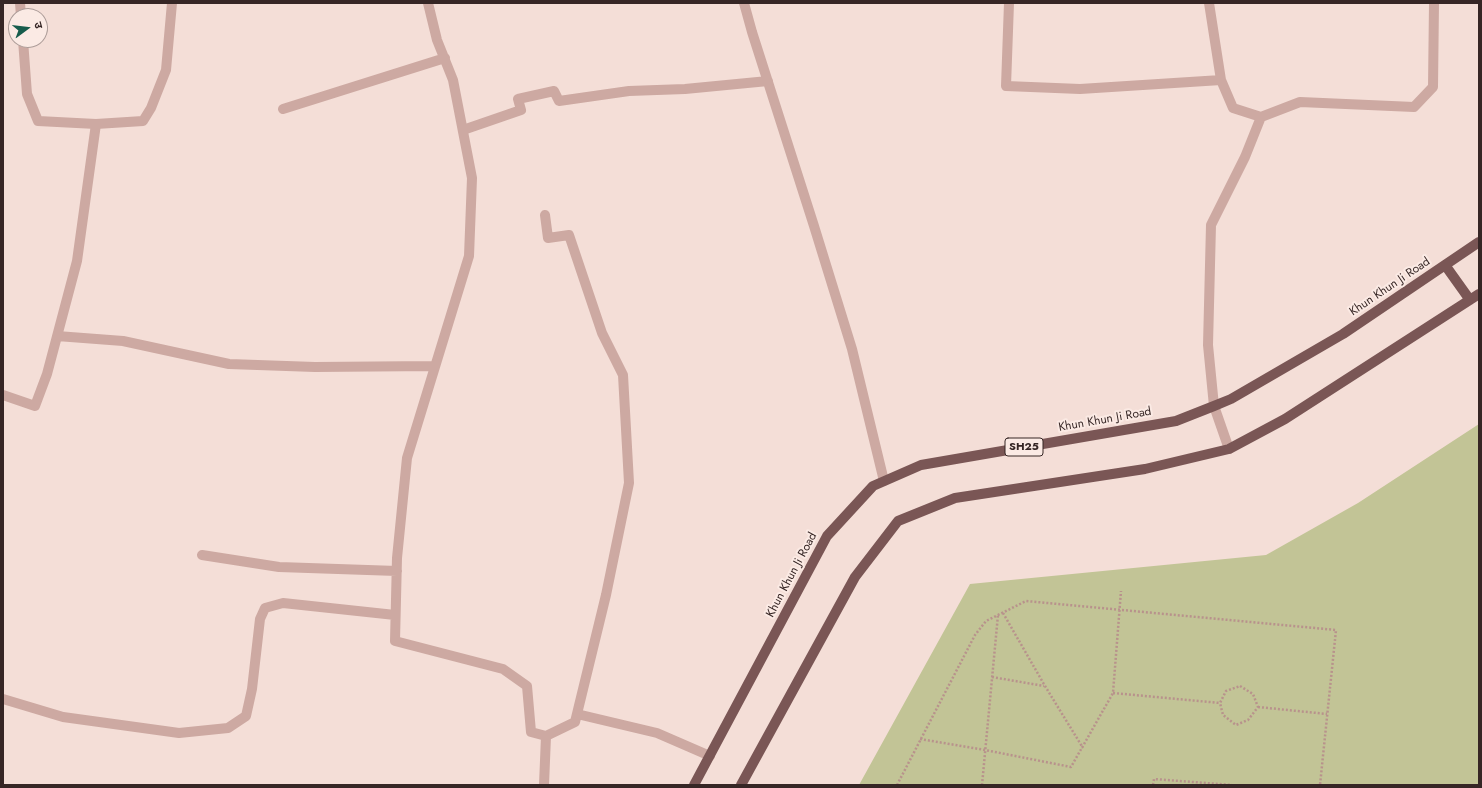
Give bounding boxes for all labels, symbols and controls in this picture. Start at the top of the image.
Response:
north arrow [8,8,48,48]
text: उ [30,20,47,30]
street label: Khun Khun Ji Road [1347,255,1433,319]
street label: Khun Khun Ji Road [1057,405,1153,435]
road number: SH25 [1005,438,1043,456]
street label: Khun Khun Ji Road [764,530,820,620]

